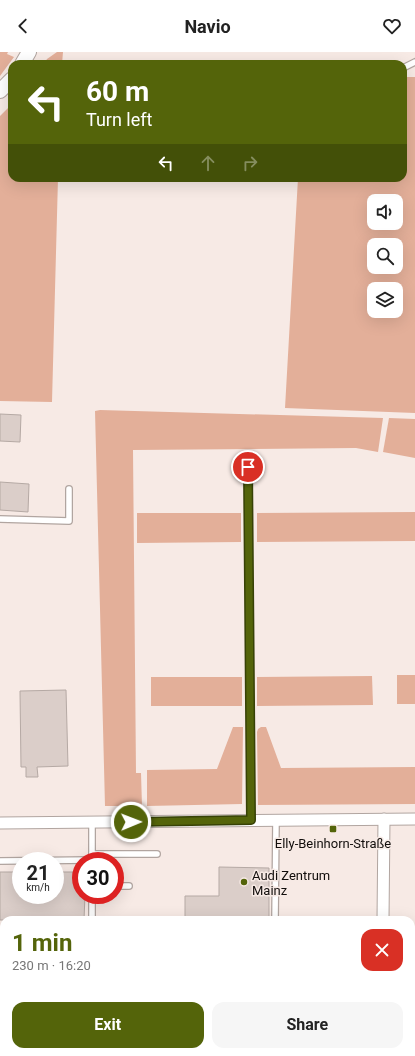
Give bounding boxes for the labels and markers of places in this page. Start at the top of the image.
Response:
pin [231,450,265,484]
marker: Elly-Beinhorn-Straße [328,824,338,834]
place label: Elly-Beinhorn-Straße [275,836,391,851]
place label: Audi Zentrum Mainz [252,868,330,898]
marker: Audi Zentrum Mainz [239,877,249,887]

